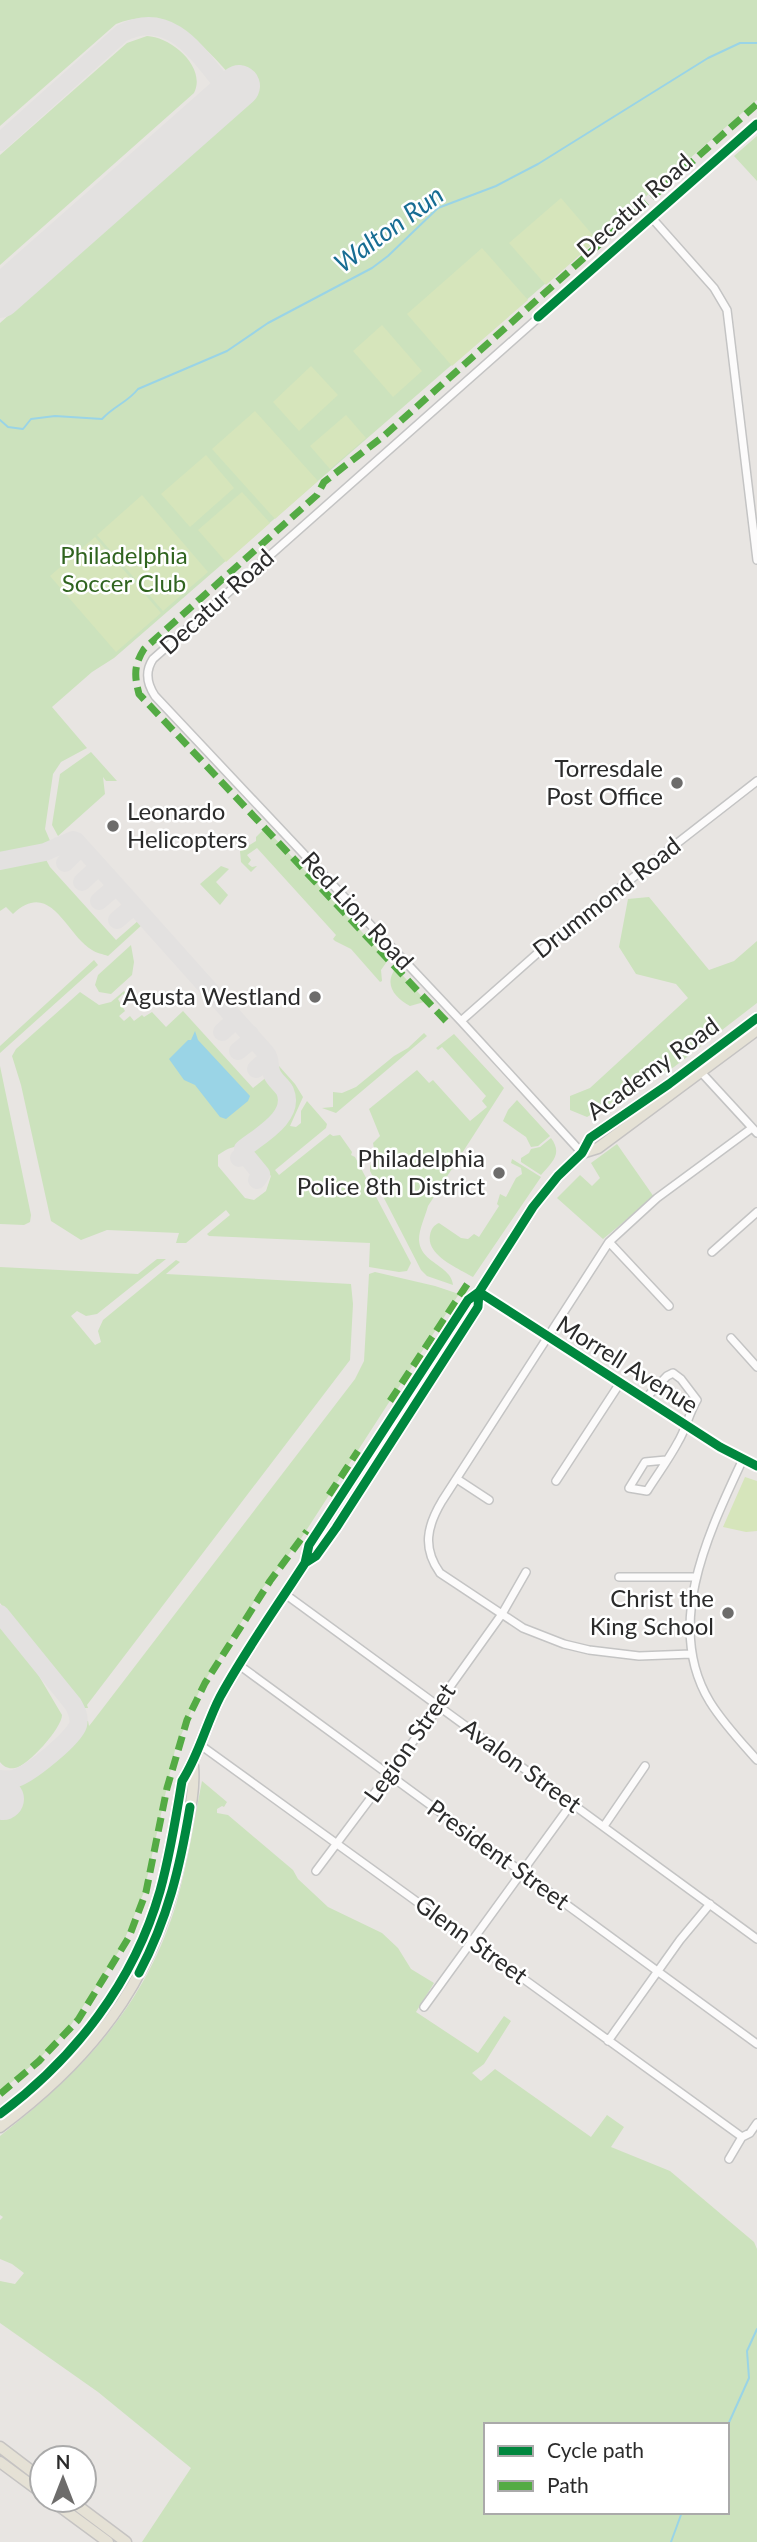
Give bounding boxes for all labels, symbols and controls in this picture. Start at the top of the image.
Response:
street label: Decatur Road [570,147,698,263]
water label: Walton Run [328,178,449,279]
park label: Philadelphia Soccer Club [60,540,188,597]
street label: Decatur Road [153,542,279,660]
place label: Torresdale Post Office [546,753,663,810]
marker: Torresdale Post Office [669,775,685,791]
place label: Leonardo Helicopters [127,796,247,853]
marker: Leonardo Helicopters [105,818,121,834]
street label: Drummond Road [526,830,686,963]
street label: Red Lion Road [296,845,420,975]
place label: Agusta Westland [123,981,301,1010]
marker: Agusta Westland [307,989,323,1005]
street label: Academy Road [580,1010,724,1125]
place label: Philadelphia Police 8th District [297,1143,485,1200]
marker: Philadelphia Police 8th District [491,1165,507,1181]
street label: Morrell Avenue [552,1309,704,1419]
place label: Christ the King School [590,1583,714,1640]
marker: Christ the King School [720,1605,736,1621]
street label: Legion Street [357,1677,461,1807]
street label: Avalon Street [456,1712,588,1818]
street label: President Street [422,1793,576,1915]
street label: Glenn Street [410,1888,534,1990]
legend [484,2423,729,2514]
text: Cycle path [547,2437,644,2462]
north arrow [28,2444,98,2514]
text: N [56,2450,70,2473]
text: Path [547,2472,589,2497]

